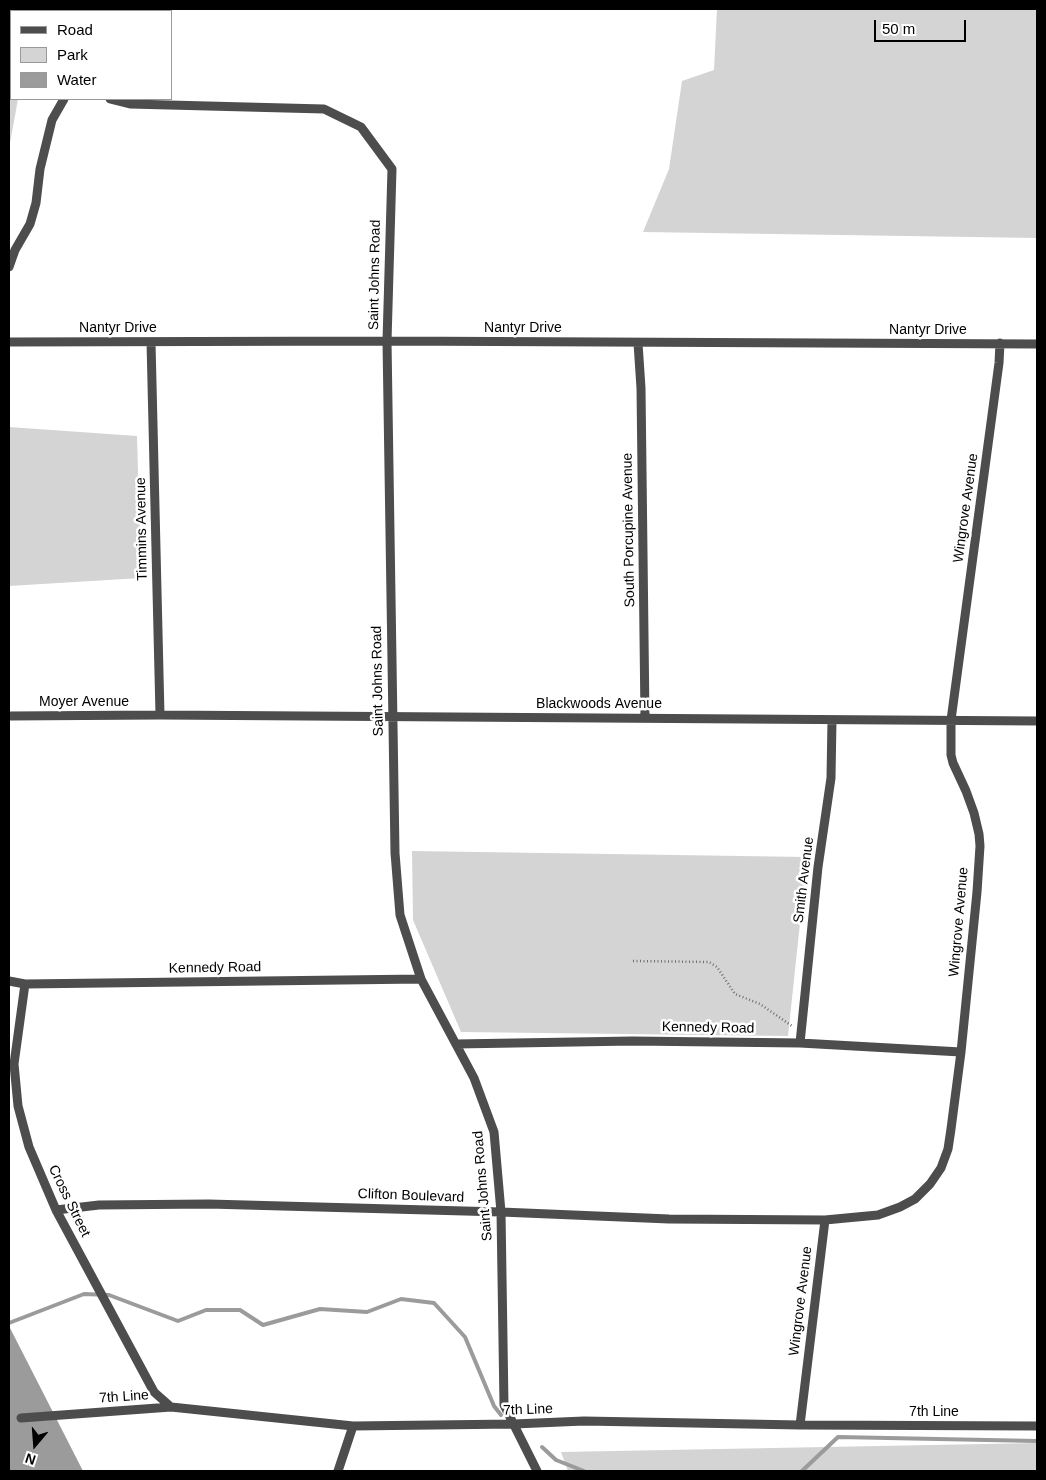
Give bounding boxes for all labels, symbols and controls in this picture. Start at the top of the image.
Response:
legend [10,10,172,100]
scale bar [876,10,968,42]
text: 50 m [882,20,915,37]
text: Road [57,21,93,38]
text: Park [57,46,88,63]
text: Water [57,71,96,88]
street label: Saint Johns Road [366,220,384,330]
street label: Nantyr Drive [79,320,157,336]
street label: Nantyr Drive [484,320,562,336]
street label: Nantyr Drive [889,322,967,338]
street label: Wingrove Avenue [950,452,982,564]
street label: South Porcupine Avenue [619,453,639,607]
street label: Timmins Avenue [133,477,151,581]
street label: Saint Johns Road [369,626,387,736]
street label: Moyer Avenue [39,694,129,710]
street label: Blackwoods Avenue [536,696,662,712]
street label: Smith Avenue [790,836,818,924]
street label: Wingrove Avenue [946,866,972,978]
street label: Kennedy Road [169,959,261,977]
street label: Kennedy Road [662,1019,754,1037]
street label: Saint Johns Road [470,1130,496,1242]
street label: Cross Street [44,1162,94,1240]
street label: Clifton Boulevard [357,1186,465,1206]
street label: Wingrove Avenue [786,1245,816,1357]
street label: 7th Line [99,1387,149,1407]
street label: 7th Line [503,1401,553,1419]
street label: 7th Line [909,1404,959,1420]
north arrow [10,1420,60,1470]
text: N [23,1450,38,1468]

